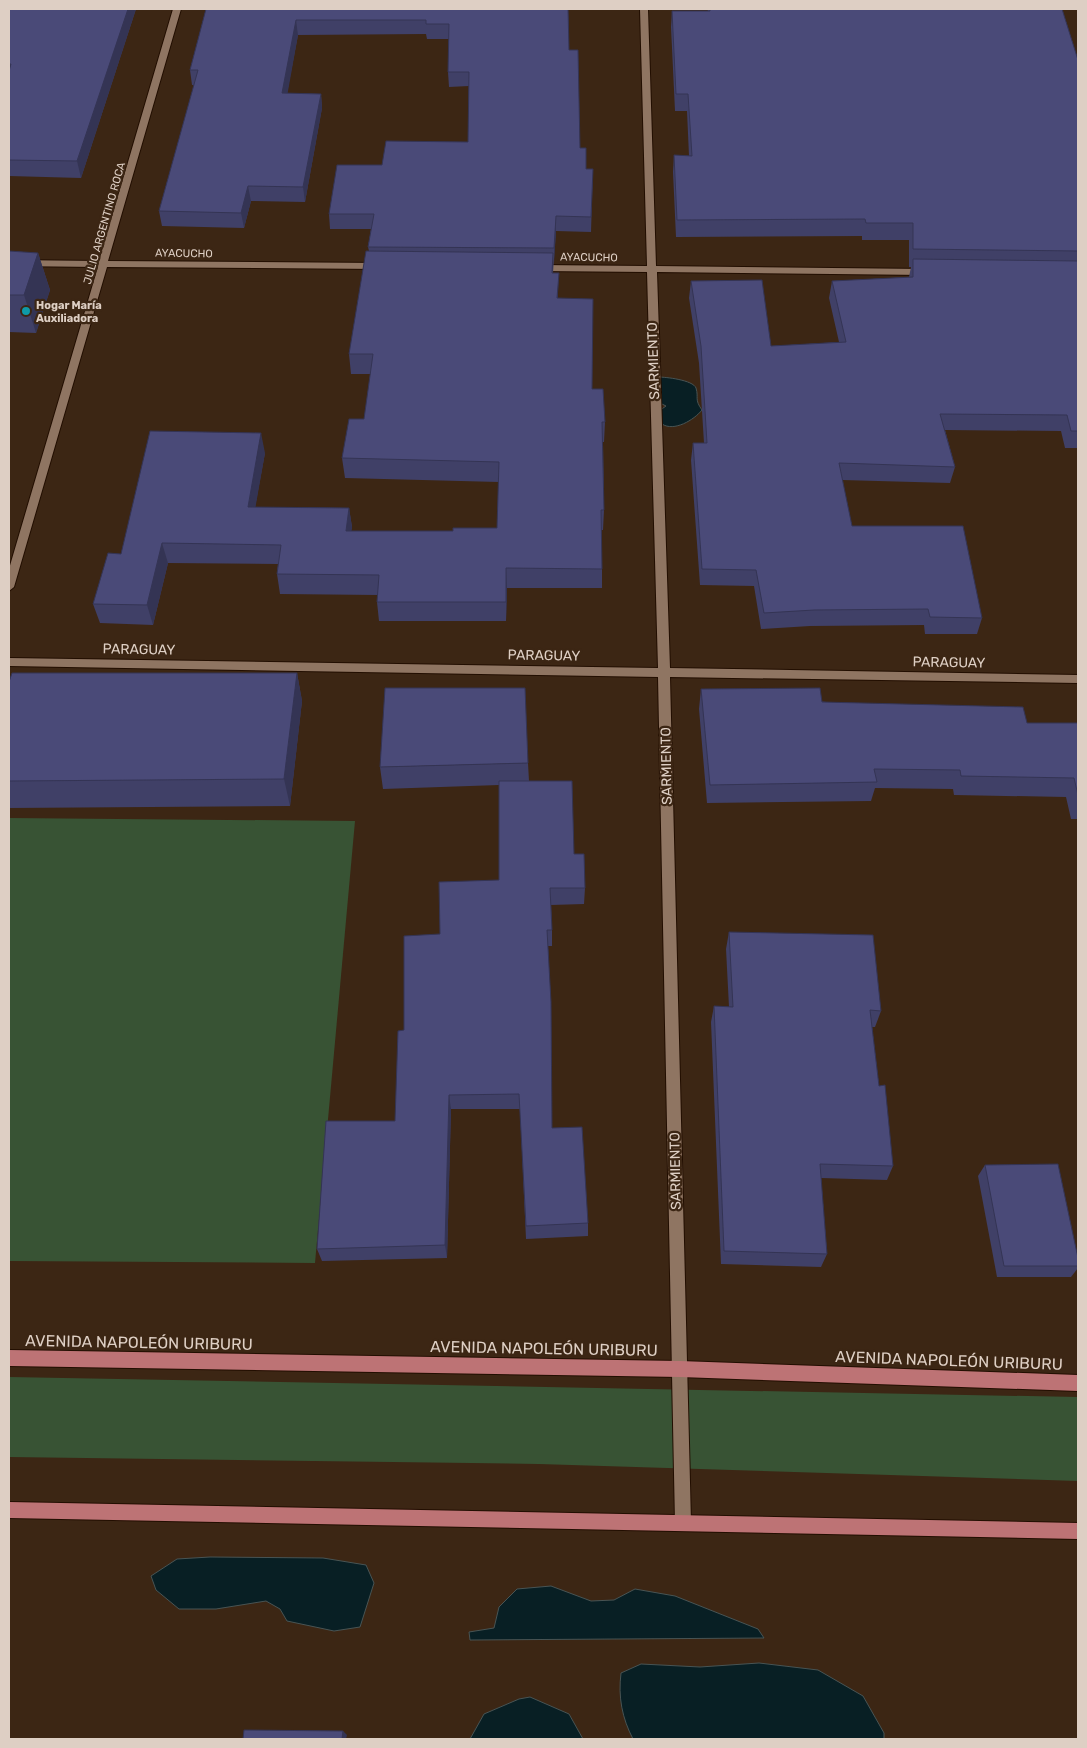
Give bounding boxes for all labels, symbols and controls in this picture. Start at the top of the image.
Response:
street label: JULIO ARGENTINO ROCA [81,160,128,286]
street label: AYACUCHO [155,246,213,261]
street label: AYACUCHO [560,250,618,265]
place label: Hogar María Auxiliadora [36,299,102,325]
marker: Hogar María Auxiliadora [20,305,32,317]
street label: SARMIENTO [644,322,663,400]
street label: PARAGUAY [102,640,176,659]
street label: PARAGUAY [507,646,581,665]
street label: PARAGUAY [912,653,986,672]
street label: SARMIENTO [657,727,676,805]
street label: SARMIENTO [666,1132,685,1210]
street label: AVENIDA NAPOLEÓN URIBURU [25,1330,253,1354]
street label: AVENIDA NAPOLEÓN URIBURU [430,1336,658,1360]
street label: AVENIDA NAPOLEÓN URIBURU [835,1346,1063,1374]

